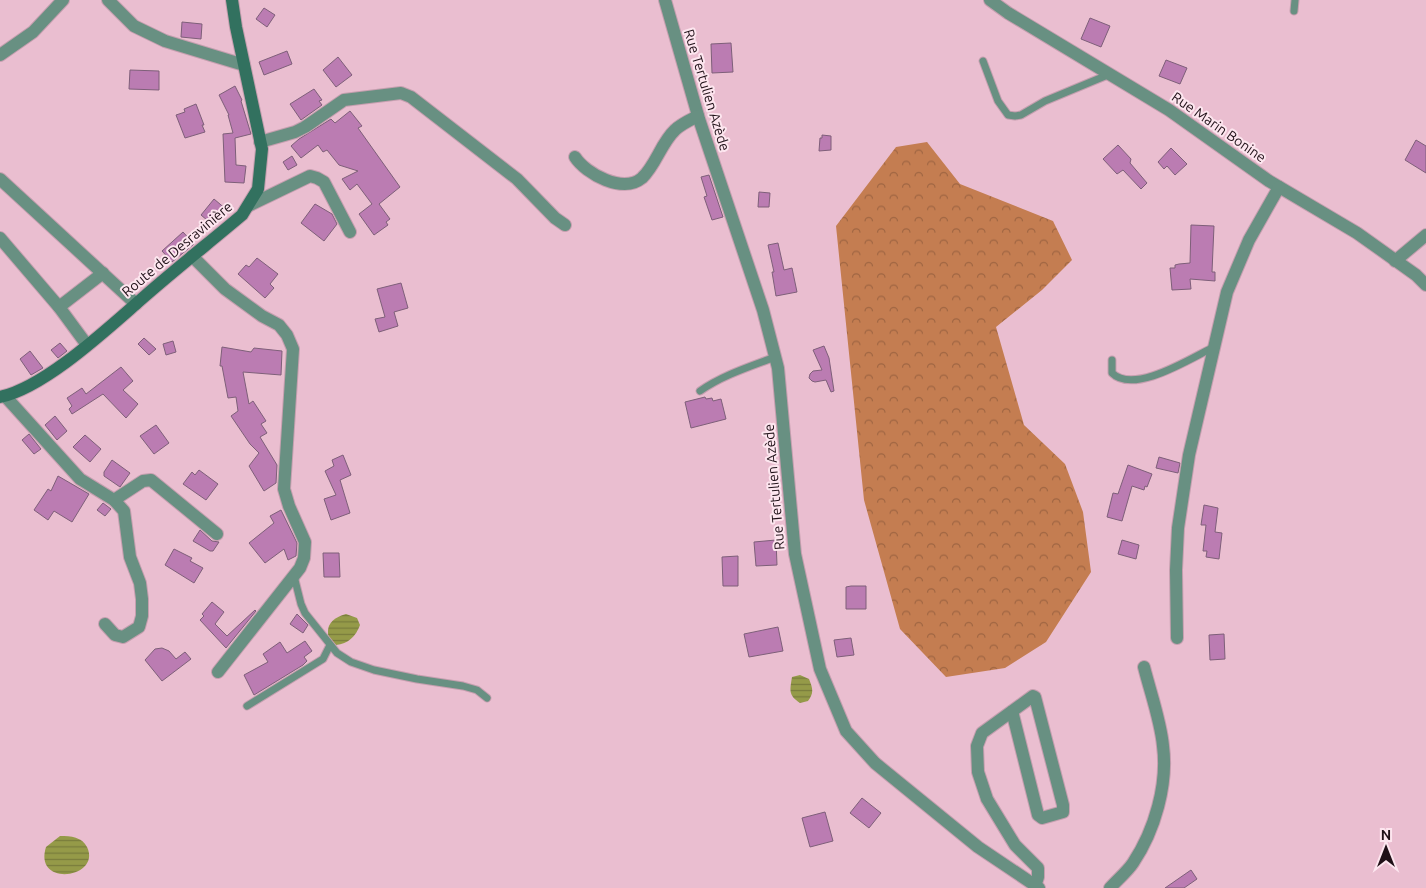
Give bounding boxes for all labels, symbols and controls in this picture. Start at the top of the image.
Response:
street label: Rue Tertulien Azède [681,27,733,153]
street label: Rue Marin Bonine [1169,89,1269,165]
street label: Route de Desravinière [119,198,235,300]
street label: Rue Tertulien Azède [761,423,787,551]
north arrow [1361,823,1411,873]
text: N [1381,827,1391,843]

